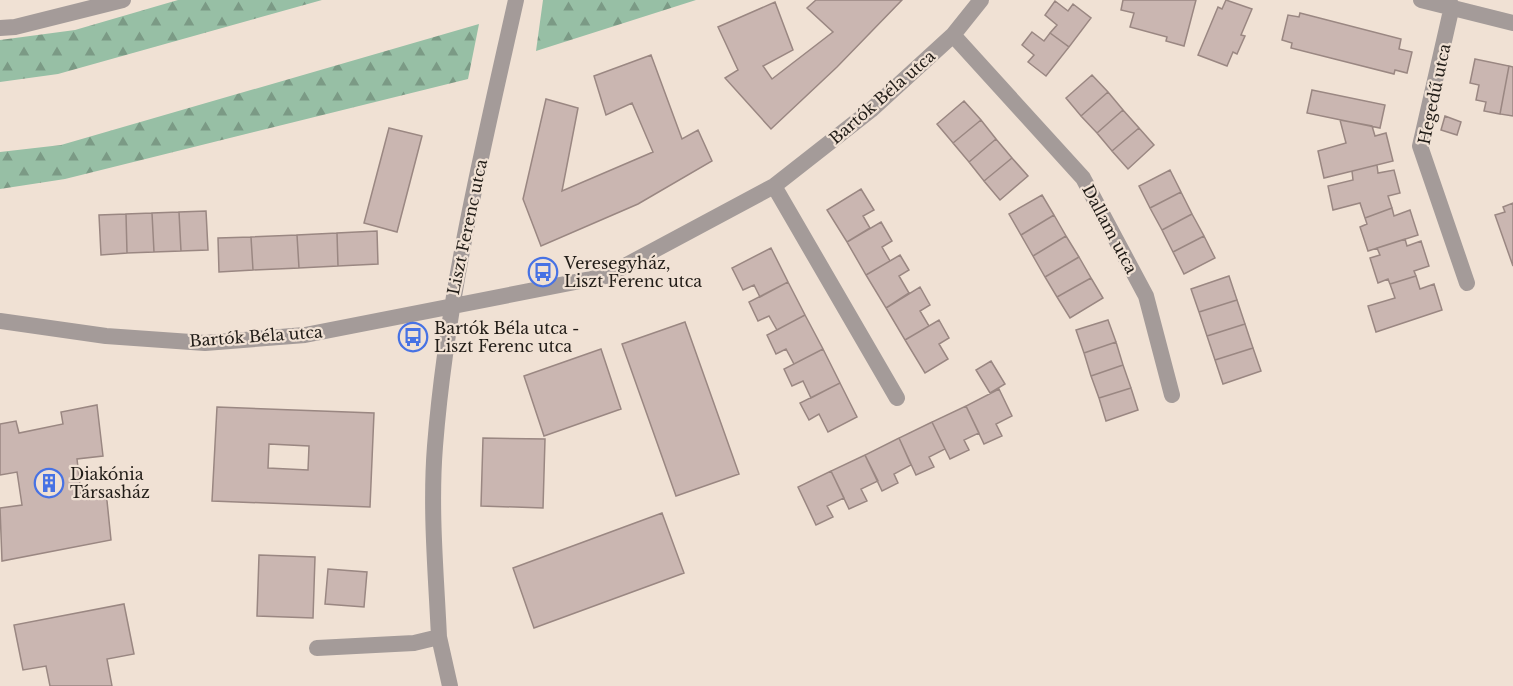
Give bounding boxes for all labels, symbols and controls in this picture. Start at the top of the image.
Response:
street label: Hegedű utca [1414,42,1454,146]
street label: Bartók Béla utca [825,46,939,148]
street label: Liszt Ferenc utca [443,157,491,297]
street label: Dallam utca [1078,181,1142,277]
place label: Veresegyház, Liszt Ferenc utca [563,253,702,291]
bus stop icon: Veresegyház, Liszt Ferenc utca [527,256,559,288]
place label: Bartók Béla utca - Liszt Ferenc utca [434,318,579,356]
street label: Bartók Béla utca [189,321,323,351]
bus stop icon: Bartók Béla utca - Liszt Ferenc utca [397,321,429,353]
place label: Diakónia Társasház [70,464,150,502]
building icon: Diakónia Társasház [33,467,65,499]

